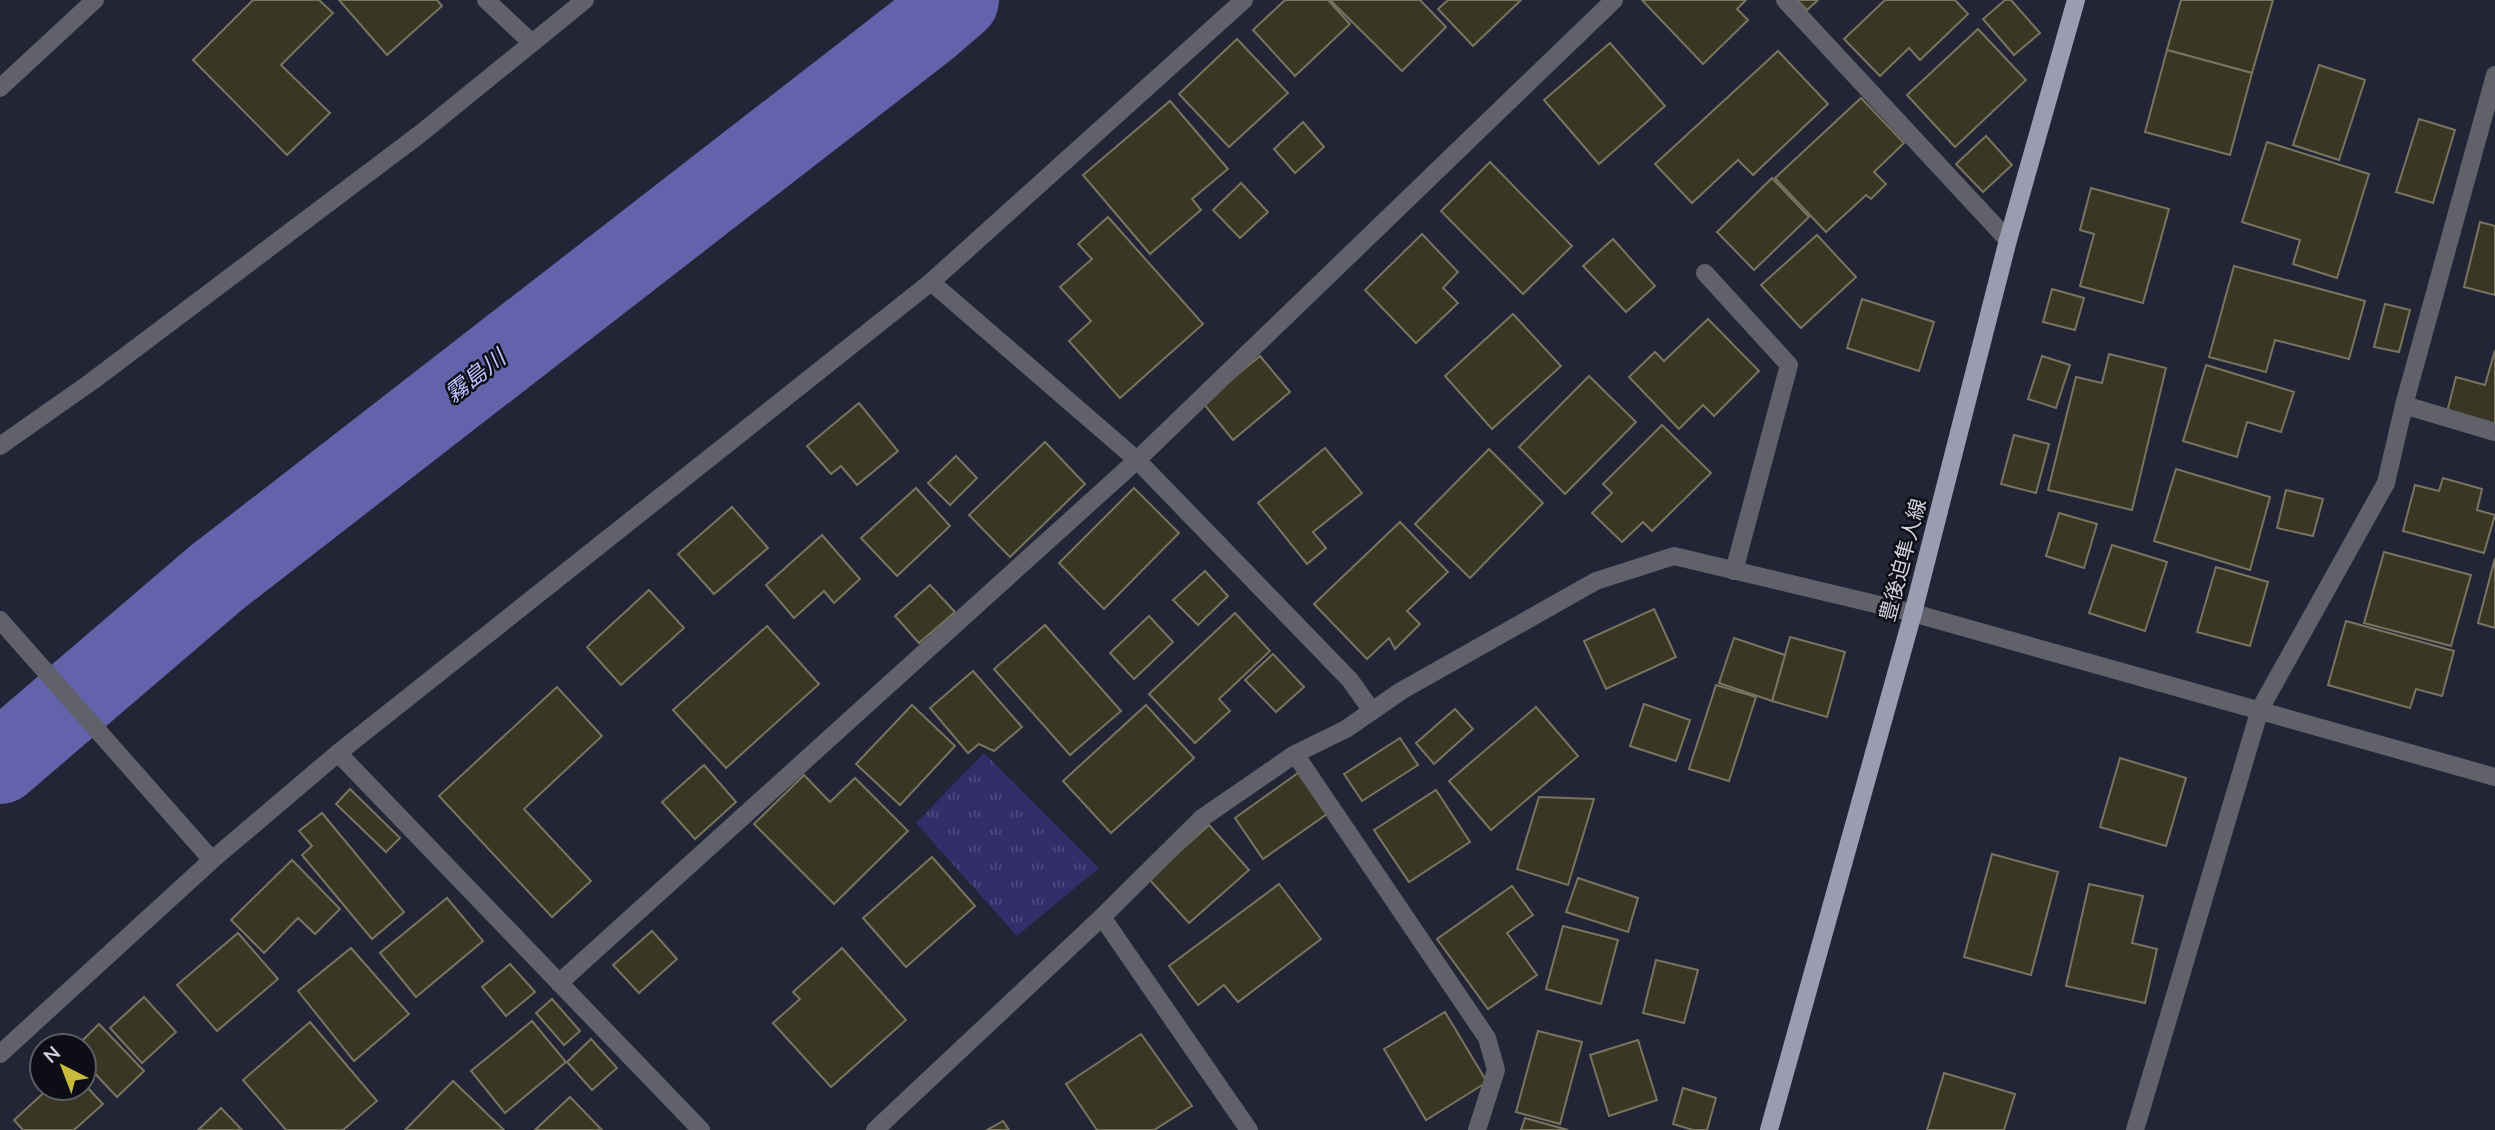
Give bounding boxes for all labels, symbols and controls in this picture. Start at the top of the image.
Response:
water label: 霧島川 [439,341,513,408]
street label: 豊後迫隼人線 [1873,496,1931,624]
north arrow [28,1032,98,1102]
text: N [38,1041,65,1068]

